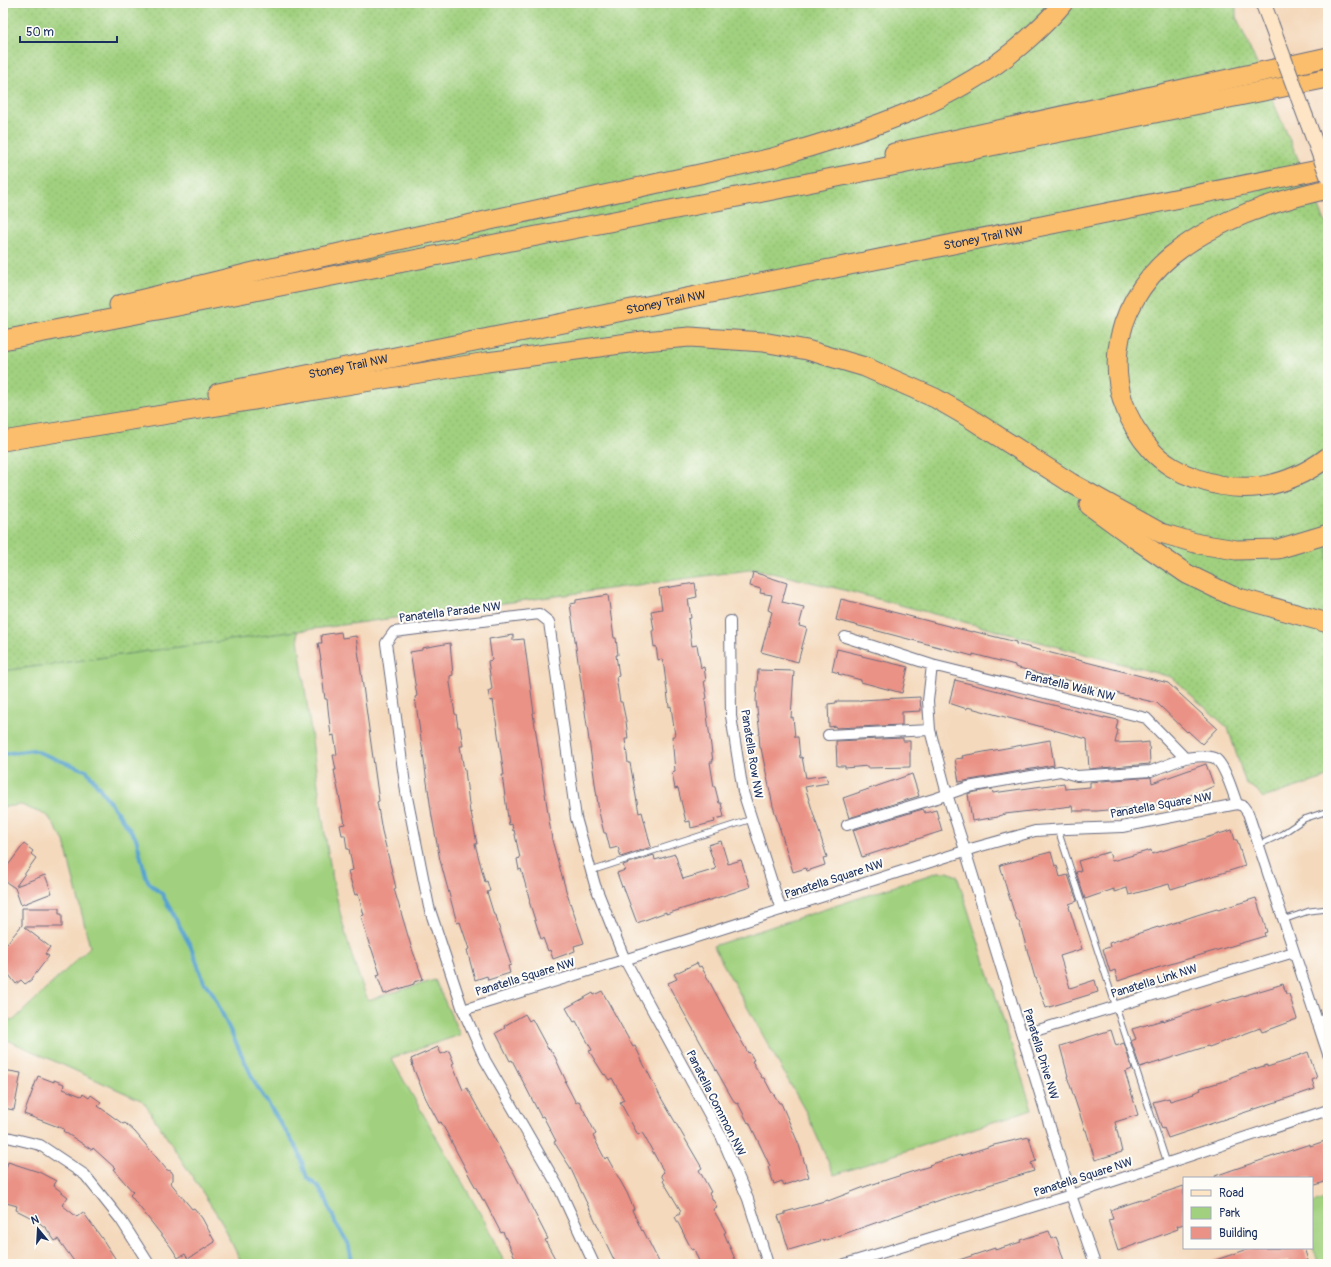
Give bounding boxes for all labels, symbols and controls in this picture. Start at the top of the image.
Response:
scale bar [20,18,117,44]
text: 50 m [26,25,54,40]
street label: Stoney Trail NW [942,223,1025,254]
street label: Stoney Trail NW [625,287,707,318]
street label: Stoney Trail NW [307,352,390,382]
street label: Panatella Parade NW [398,599,502,626]
street label: Panatella Walk NW [1023,668,1117,705]
street label: Panatella Row NW [737,708,766,800]
street label: Panatella Square NW [1109,789,1213,822]
street label: Panatella Square NW [783,856,886,903]
street label: Panatella Square NW [474,955,577,1000]
street label: Panatella Link NW [1109,961,1199,1002]
street label: Panatella Drive NW [1020,1007,1062,1102]
street label: Panatella Common NW [682,1048,749,1159]
street label: Panatella Square NW [1032,1154,1135,1201]
legend [1183,1177,1313,1249]
text: Road [1219,1186,1244,1201]
text: Park [1219,1206,1240,1221]
north arrow [18,1209,58,1249]
text: N [30,1212,41,1227]
text: Building [1219,1226,1258,1241]

